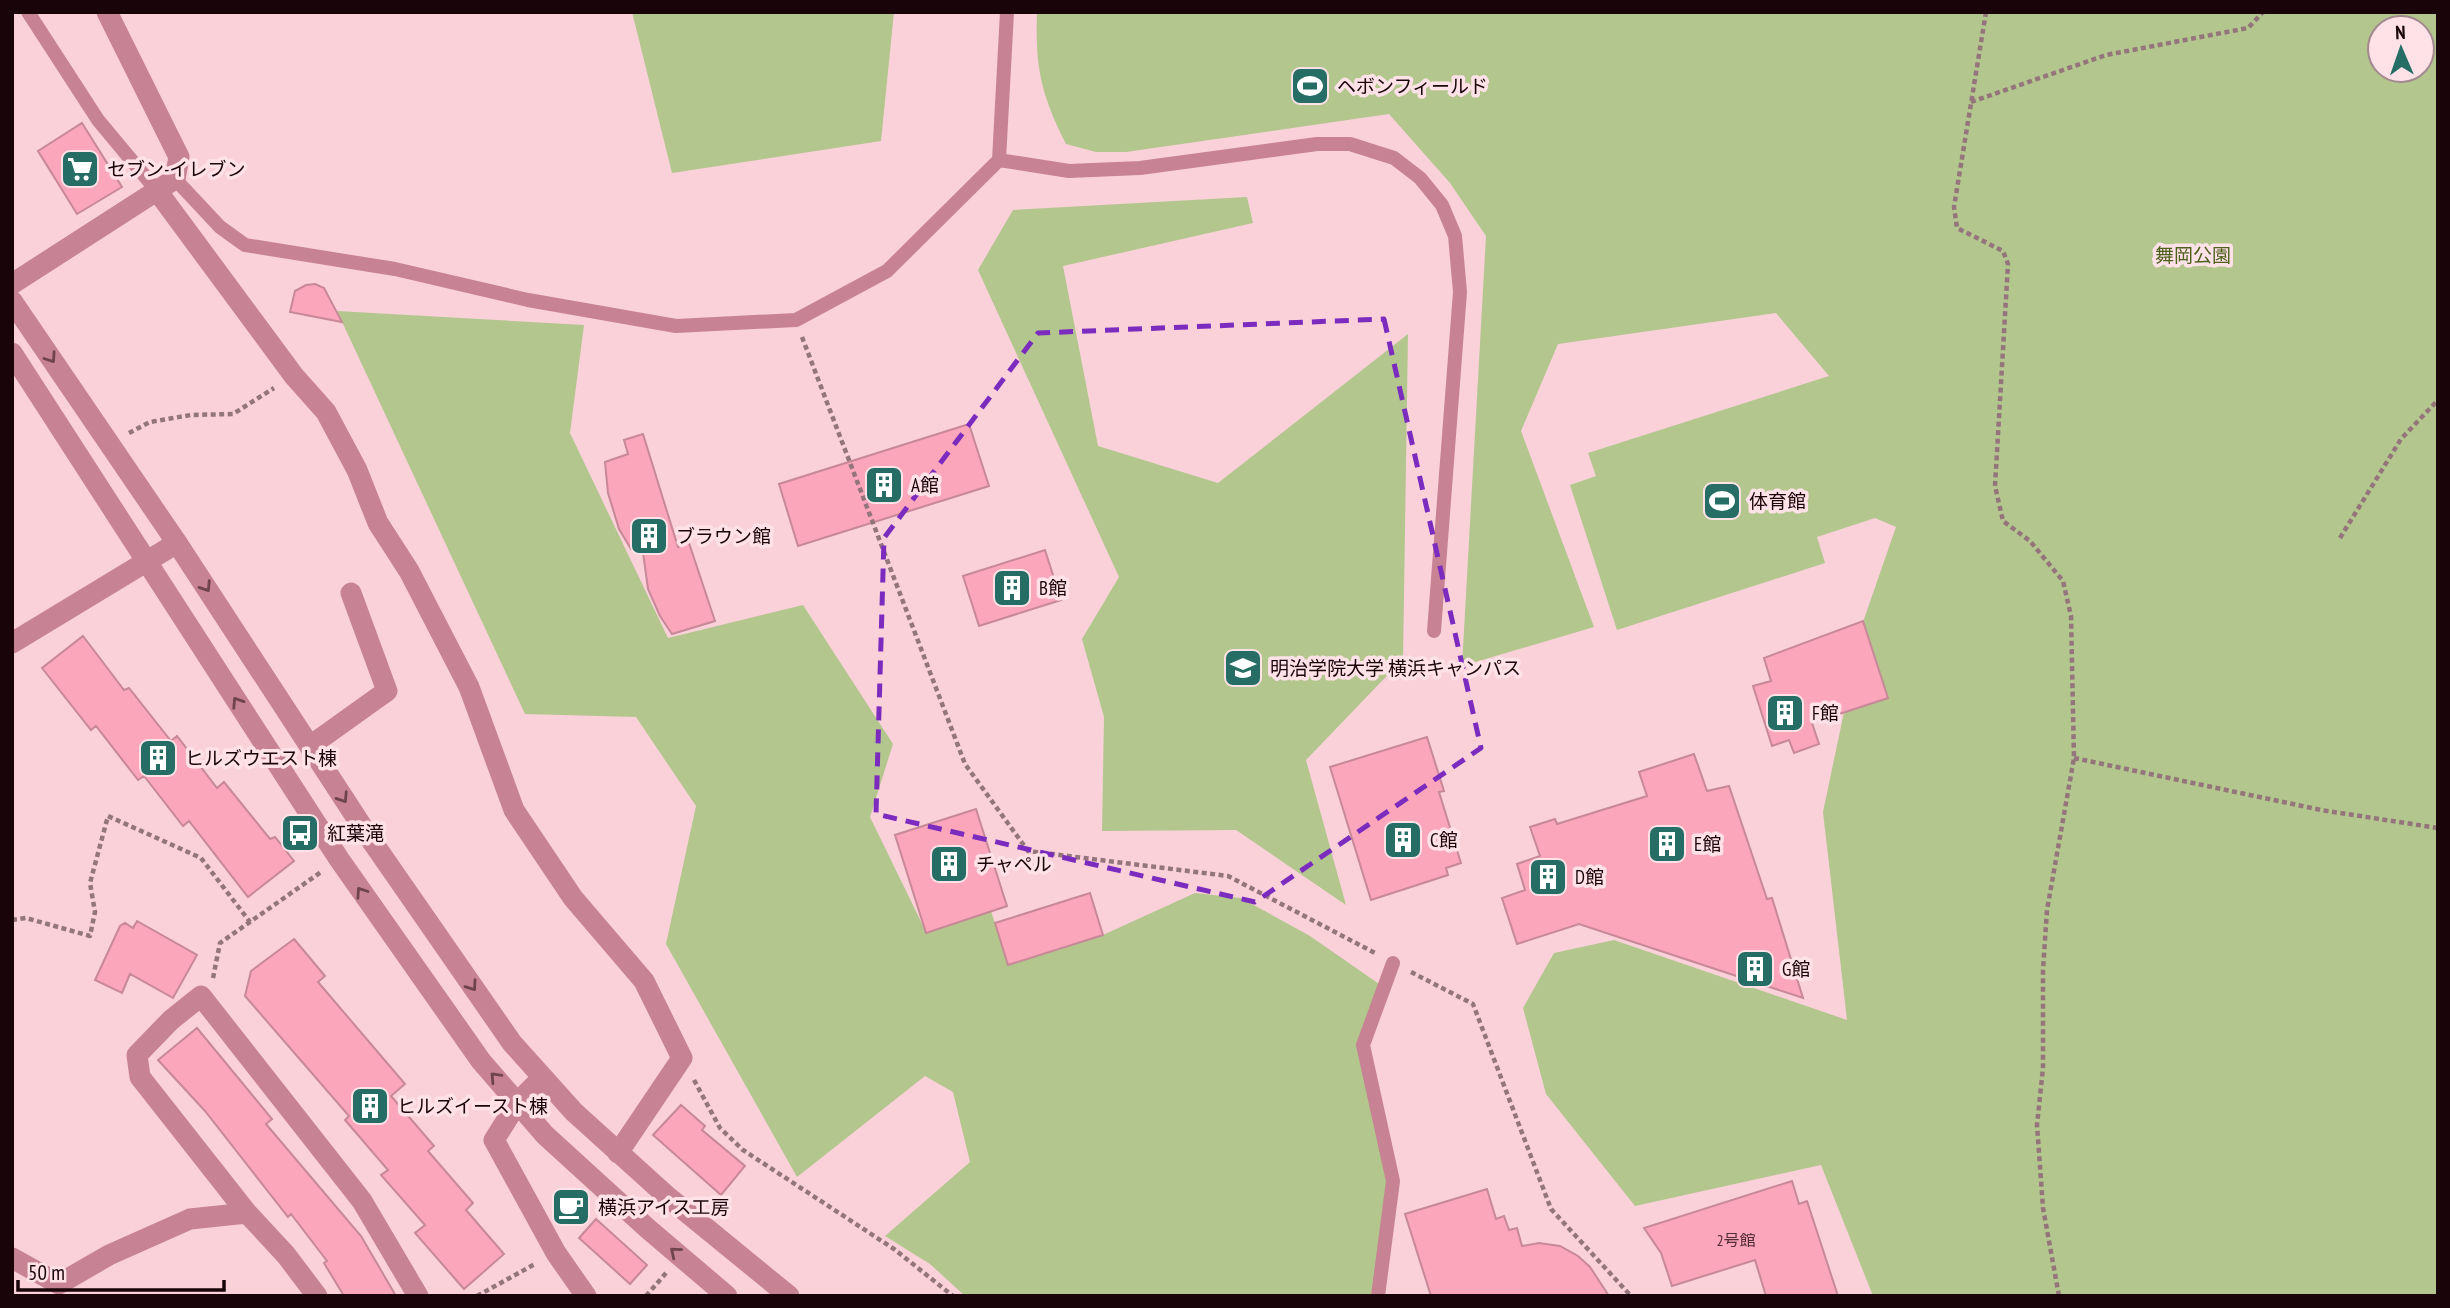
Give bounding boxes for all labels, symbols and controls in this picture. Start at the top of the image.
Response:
north arrow [2366,14,2436,84]
text: N [2395,20,2406,44]
sports icon: ヘボンフィールド [1289,65,1331,107]
place label: ヘボンフィールド [1337,74,1488,98]
supermarket icon: セブン-イレブン [59,148,101,190]
place label: セブン-イレブン [107,157,246,181]
park label: 舞岡公園 [2155,243,2231,267]
one-way arrow [43,350,55,363]
building icon: A館 [863,464,905,506]
place label: A館 [911,473,939,497]
sports icon: 体育館 [1701,480,1743,522]
place label: 体育館 [1749,489,1806,513]
building icon: ブラウン館 [628,515,670,557]
place label: ブラウン館 [676,524,771,548]
building icon: B館 [991,567,1033,609]
place label: B館 [1039,576,1067,600]
one-way arrow [198,579,211,592]
school or university icon: 明治学院大学 横浜キャンパス [1222,647,1264,689]
place label: 明治学院大学 横浜キャンパス [1270,656,1521,680]
building icon: F館 [1764,692,1806,734]
one-way arrow [233,696,246,709]
place label: F館 [1812,701,1839,725]
building icon: ヒルズウエスト棟 [137,737,179,779]
place label: ヒルズウエスト棟 [185,746,337,770]
one-way arrow [335,790,348,803]
bus stop icon: 紅葉滝 [279,812,321,854]
building icon: C館 [1382,819,1424,861]
place label: 紅葉滝 [327,821,384,845]
building icon: E館 [1646,823,1688,865]
place label: C館 [1430,828,1458,852]
place label: E館 [1694,832,1721,856]
building icon: チャペル [928,843,970,885]
place label: チャペル [976,852,1052,876]
building icon: D館 [1527,856,1569,898]
place label: D館 [1575,865,1604,889]
one-way arrow [357,887,370,900]
building icon: G館 [1734,948,1776,990]
place label: G館 [1782,957,1810,981]
one-way arrow [464,978,476,991]
one-way arrow [490,1072,503,1085]
building icon: ヒルズイースト棟 [349,1085,391,1127]
place label: ヒルズイースト棟 [397,1094,548,1118]
cafe icon: 横浜アイス工房 [550,1186,592,1228]
place label: 横浜アイス工房 [598,1195,729,1219]
house number: 2号館 [1716,1230,1756,1250]
scale bar [18,1248,224,1292]
one-way arrow [670,1248,683,1260]
text: 50 m [28,1259,65,1286]

